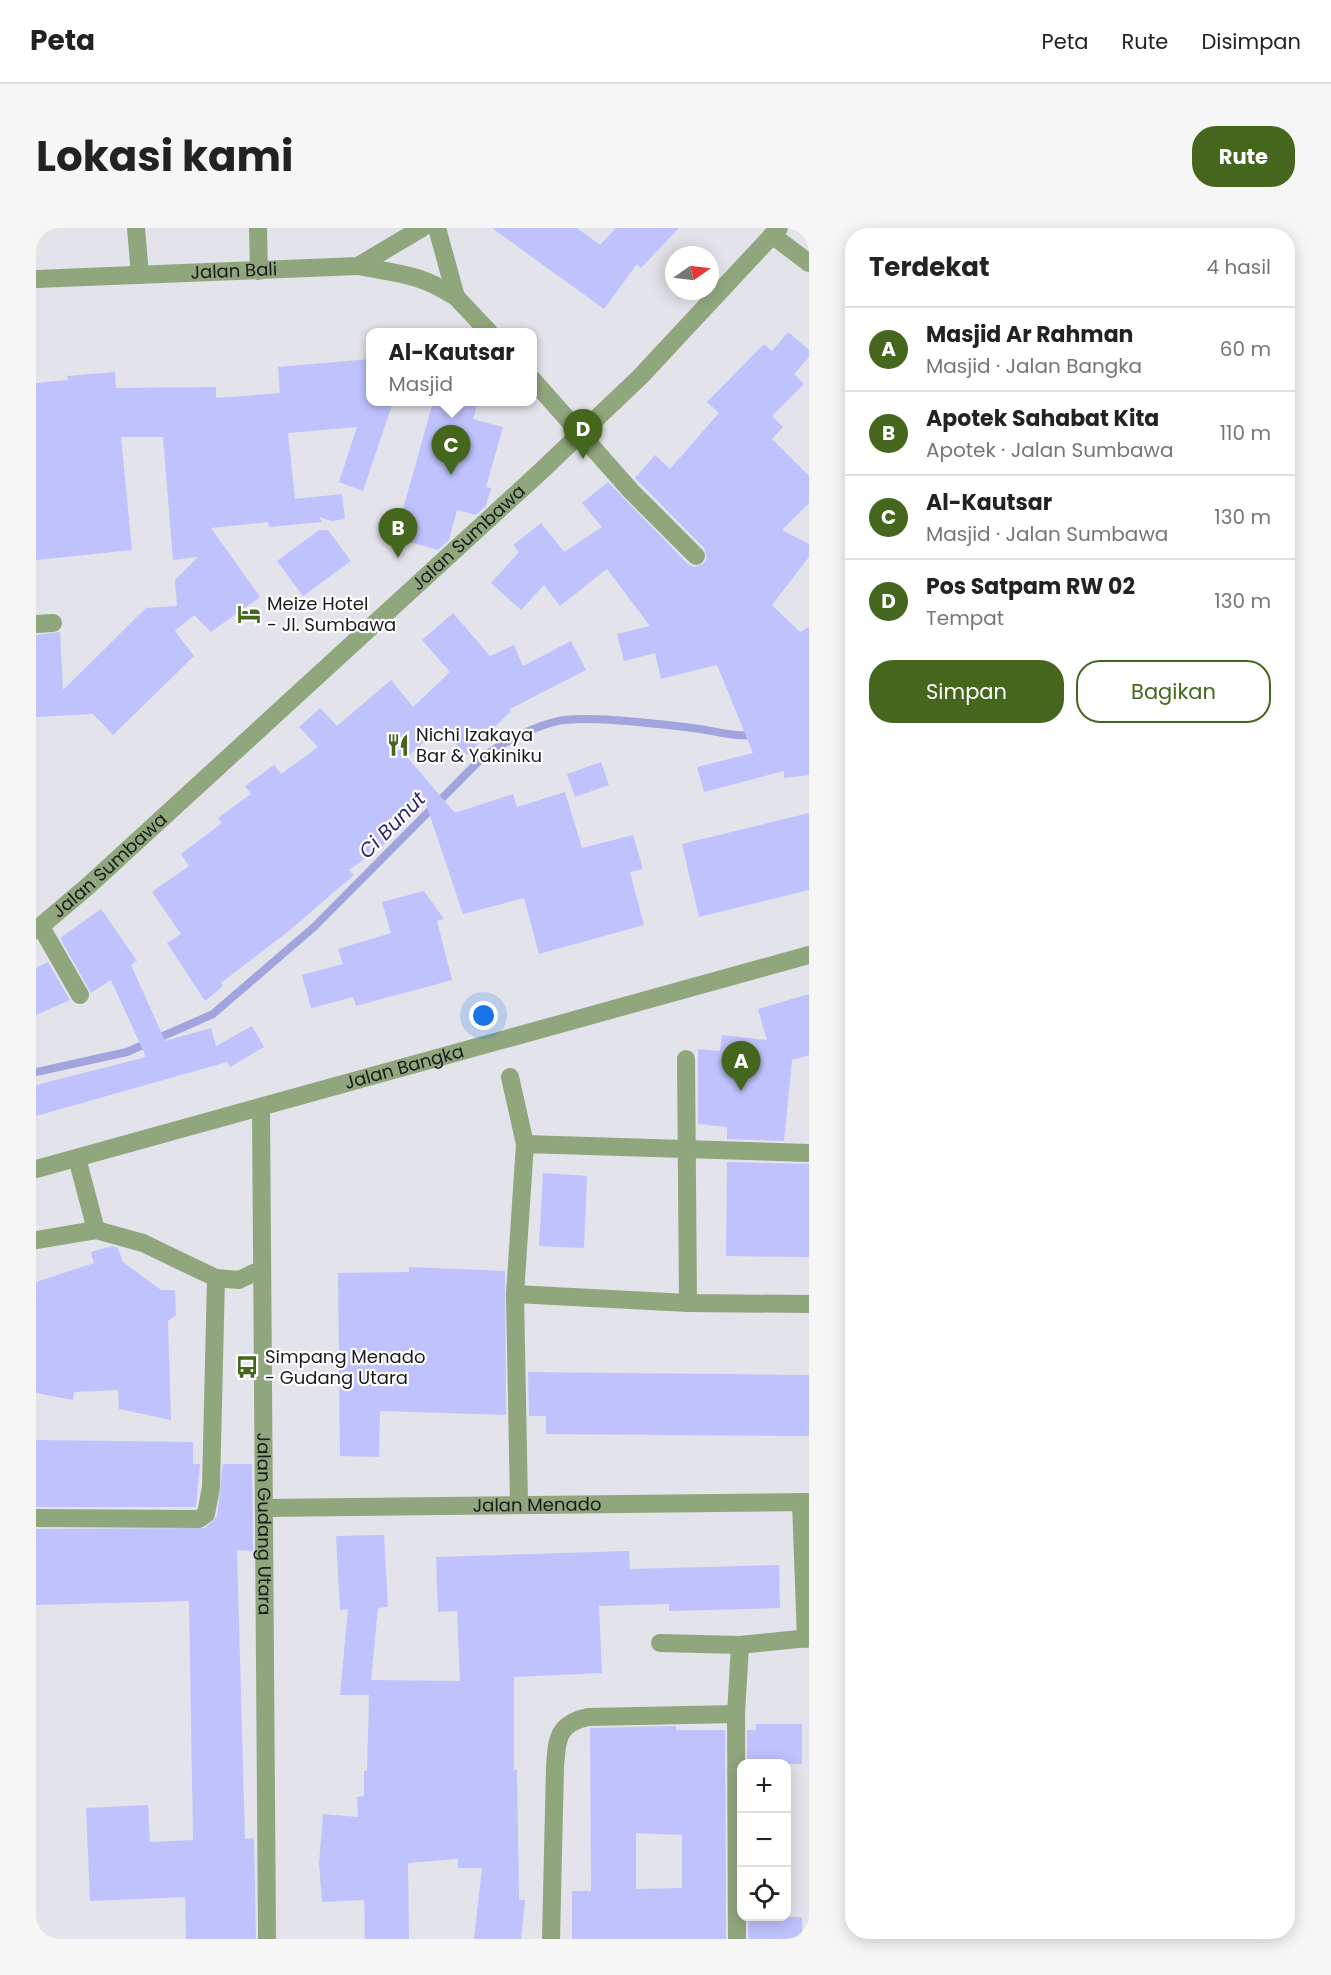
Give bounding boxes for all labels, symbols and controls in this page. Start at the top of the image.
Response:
text: Peta [30,21,95,60]
text: Peta [1041,27,1089,56]
text: Rute [1122,27,1168,56]
text: Disimpan [1201,27,1301,56]
button: Rute [1192,126,1295,187]
text: Lokasi kami [36,127,293,186]
north arrow [665,246,719,300]
text: Terdekat [869,249,989,285]
text: 4 hasil [1206,253,1271,281]
street label: Jalan Bali [190,256,278,285]
text: Masjid Ar Rahman [926,319,1133,350]
popup [366,328,537,406]
text: A [881,335,896,363]
text: 60 m [1220,335,1271,363]
text: Al-Kautsar [388,337,515,368]
text: Masjid · Jalan Bangka [926,352,1142,380]
text: Masjid [388,370,453,398]
text: Apotek Sahabat Kita [926,403,1159,434]
pin: D [564,410,602,459]
text: B [882,419,895,447]
text: 110 m [1220,419,1271,447]
pin: C [432,426,470,475]
text: Apotek · Jalan Sumbawa [926,436,1174,464]
street label: Jalan Sumbawa [406,479,531,596]
text: Al-Kautsar [926,487,1052,518]
text: C [881,503,896,531]
text: 130 m [1214,503,1271,531]
pin: B [378,508,418,558]
text: Masjid · Jalan Sumbawa [926,520,1168,548]
text: Pos Satpam RW 02 [926,571,1135,602]
text: D [881,587,896,615]
text: 130 m [1214,587,1271,615]
place label: Meize Hotel - Jl. Sumbawa [267,591,396,637]
hotel icon: Meize Hotel - Jl. Sumbawa [236,601,262,627]
text: Tempat [926,604,1004,632]
button: Simpan [869,660,1064,723]
button: Bagikan [1076,660,1271,723]
place label: Nichi Izakaya Bar & Yakiniku [416,722,542,768]
restaurant icon: Nichi Izakaya Bar & Yakiniku [385,732,411,758]
water label: Ci Bunut [352,785,432,865]
street label: Jalan Sumbawa [47,807,172,923]
your location [469,1001,498,1030]
street label: Jalan Bangka [341,1038,467,1095]
pin: A [722,1042,760,1091]
place label: Simpang Menado - Gudang Utara [265,1344,425,1390]
bus stop icon: Simpang Menado - Gudang Utara [234,1354,260,1380]
street label: Jalan Gudang Utara [251,1432,278,1616]
street label: Jalan Menado [472,1491,601,1518]
map controls [737,1759,791,1921]
button: + [737,1759,791,1813]
button: − [737,1813,791,1867]
button: locate [737,1867,791,1921]

